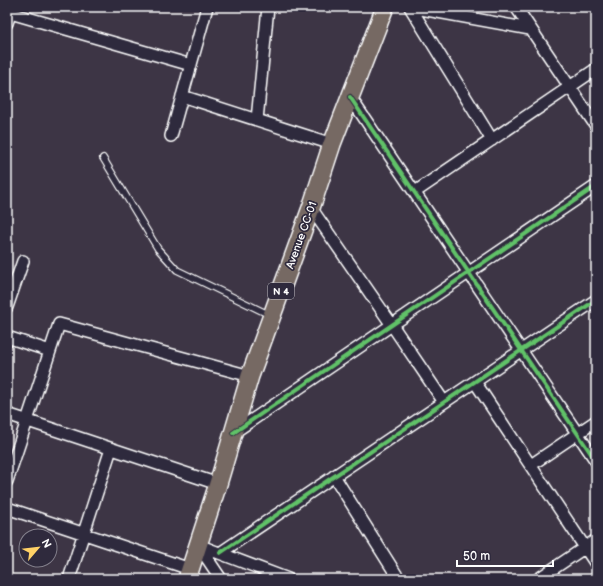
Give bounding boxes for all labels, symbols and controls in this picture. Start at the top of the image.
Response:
street label: Avenue CC-01 [283,200,320,270]
road number: N 4 [268,283,294,299]
north arrow [18,528,58,568]
text: N [39,537,54,550]
scale bar [457,542,553,568]
text: 50 m [463,549,490,564]

